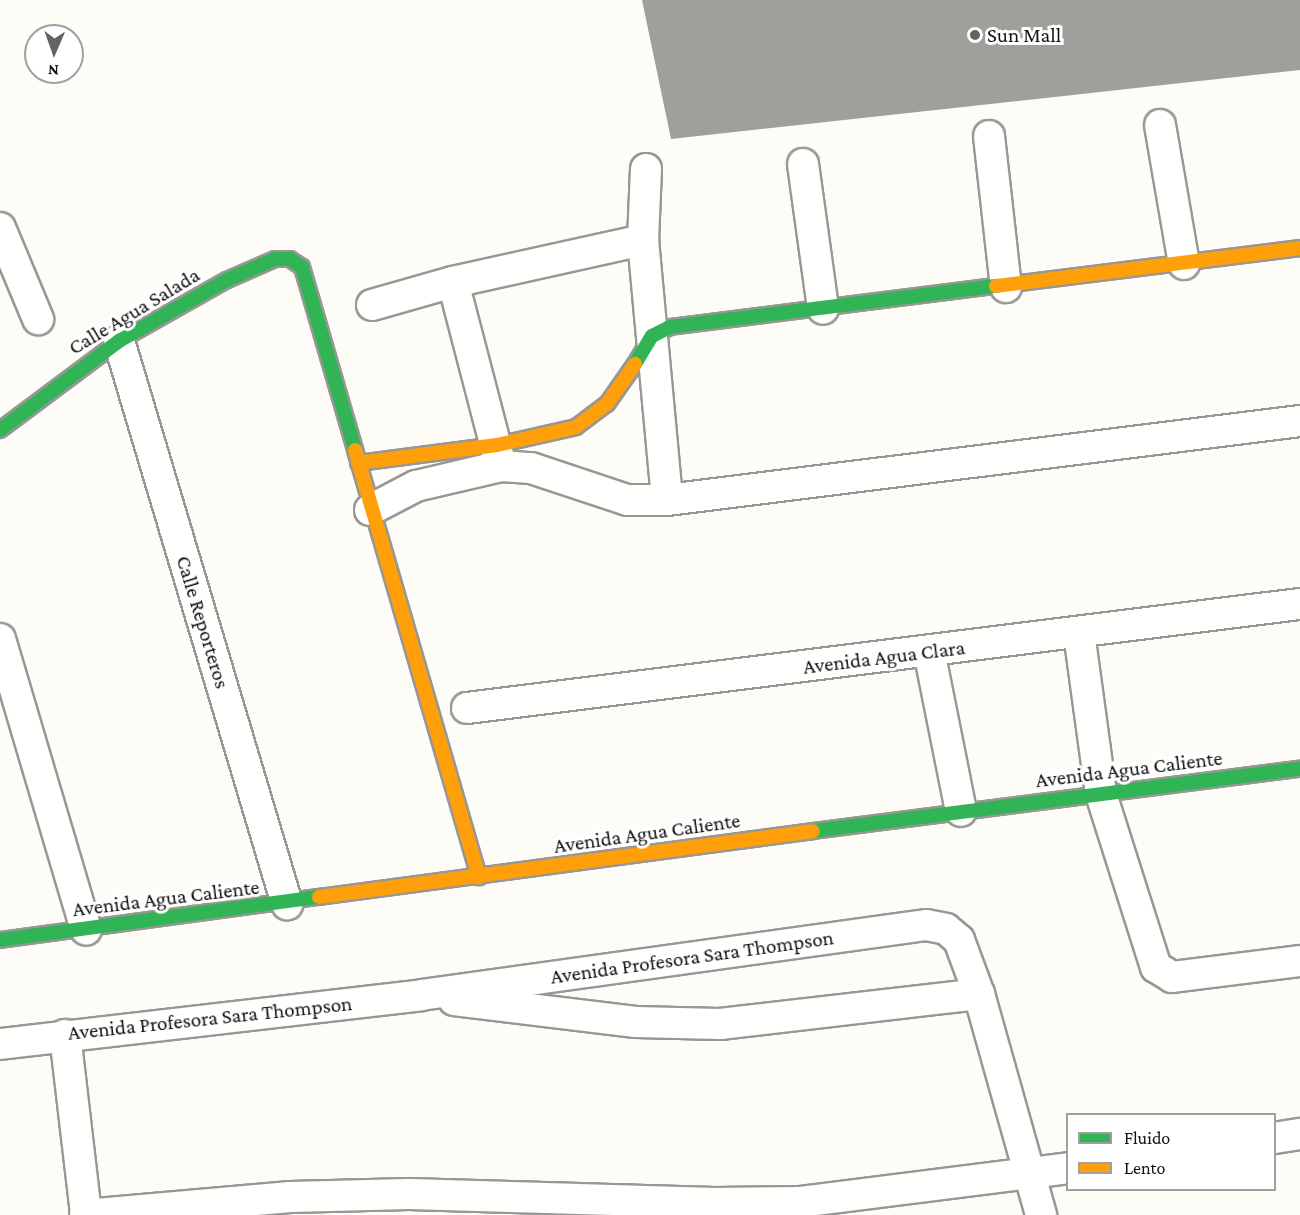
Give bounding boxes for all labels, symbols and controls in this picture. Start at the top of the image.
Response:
place label: Sun Mall [987,22,1061,48]
north arrow [24,24,84,84]
marker: Sun Mall [968,28,982,42]
text: N [48,62,59,79]
street label: Calle Agua Salada [64,262,204,360]
street label: Calle Reporteros [171,553,235,691]
street label: Avenida Agua Clara [802,635,966,679]
street label: Avenida Agua Caliente [1034,745,1224,793]
street label: Avenida Agua Caliente [552,807,742,859]
street label: Avenida Agua Caliente [71,874,261,922]
street label: Avenida Profesora Sara Thompson [549,925,835,989]
street label: Avenida Profesora Sara Thompson [67,991,353,1045]
legend [1066,1113,1276,1191]
text: Fluido [1124,1128,1170,1148]
text: Lento [1124,1158,1165,1178]

